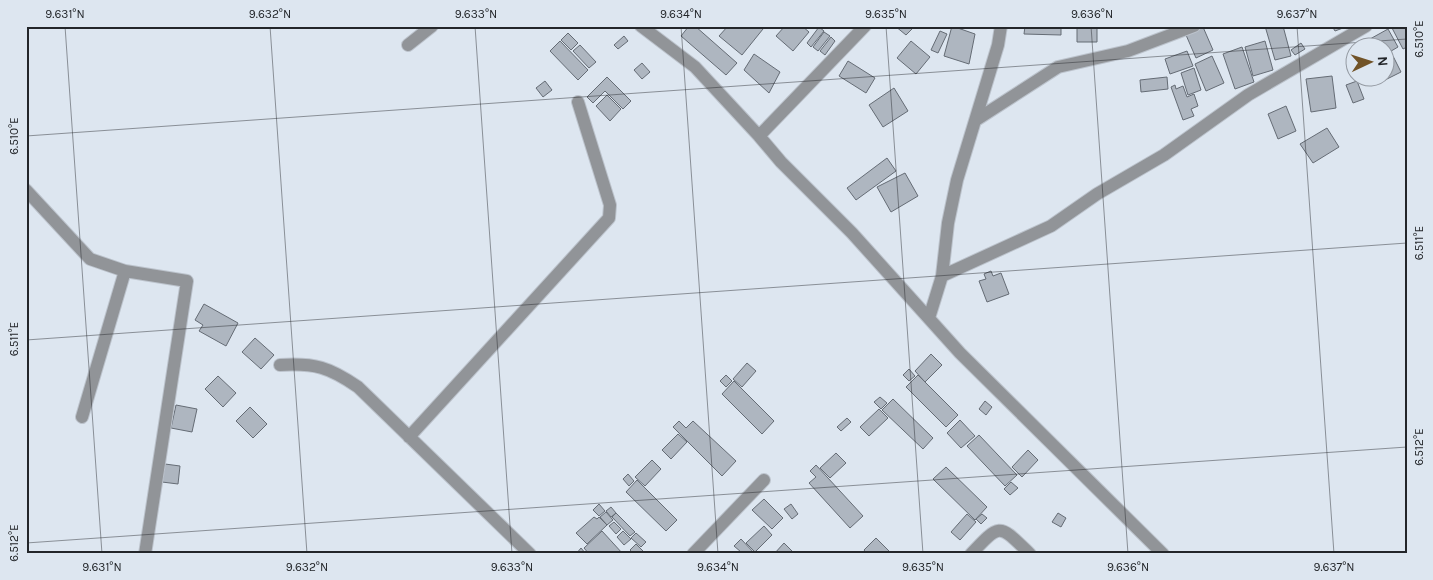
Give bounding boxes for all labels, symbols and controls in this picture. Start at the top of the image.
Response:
text: 9.631°N [45,7,85,21]
text: 9.632°N [249,7,291,21]
text: 9.633°N [455,7,497,21]
text: 9.634°N [660,7,702,21]
text: 9.635°N [865,7,907,21]
text: 9.636°N [1071,7,1113,21]
text: 9.637°N [1277,7,1318,21]
text: 6.510°E [1412,20,1426,58]
north arrow [1346,38,1396,88]
text: N [1374,56,1391,67]
text: 6.510°E [7,117,21,155]
text: 6.511°E [1412,226,1426,260]
text: 6.511°E [7,322,21,356]
text: 6.512°E [1412,428,1426,466]
text: 6.512°E [7,524,21,562]
text: 9.631°N [82,560,122,574]
text: 9.632°N [286,560,328,574]
text: 9.633°N [491,560,533,574]
text: 9.634°N [697,560,739,574]
text: 9.635°N [902,560,944,574]
text: 9.636°N [1107,560,1149,574]
text: 9.637°N [1314,560,1355,574]

